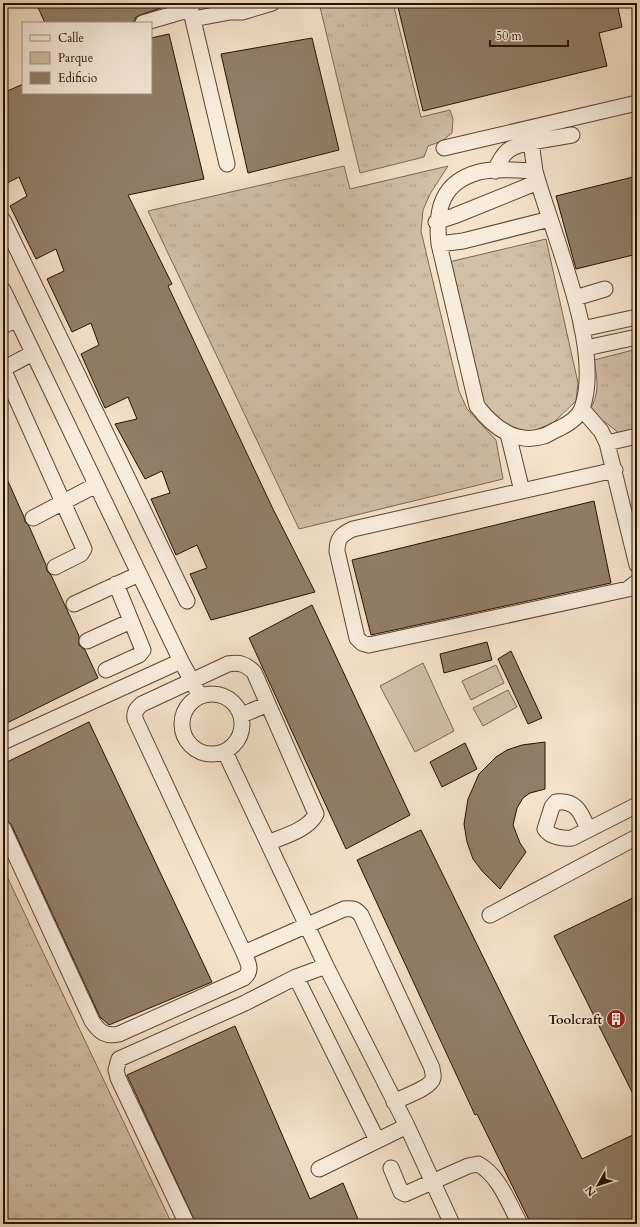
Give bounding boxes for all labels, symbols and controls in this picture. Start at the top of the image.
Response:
legend [22,22,152,94]
scale bar [490,22,568,48]
text: 50 m [496,28,523,44]
text: Calle [58,30,84,46]
text: Parque [58,50,93,66]
text: Edificio [58,70,98,86]
building icon: Toolcraft [605,1008,627,1030]
place label: Toolcraft [548,1011,602,1029]
north arrow [578,1165,618,1205]
text: N [581,1182,599,1199]

